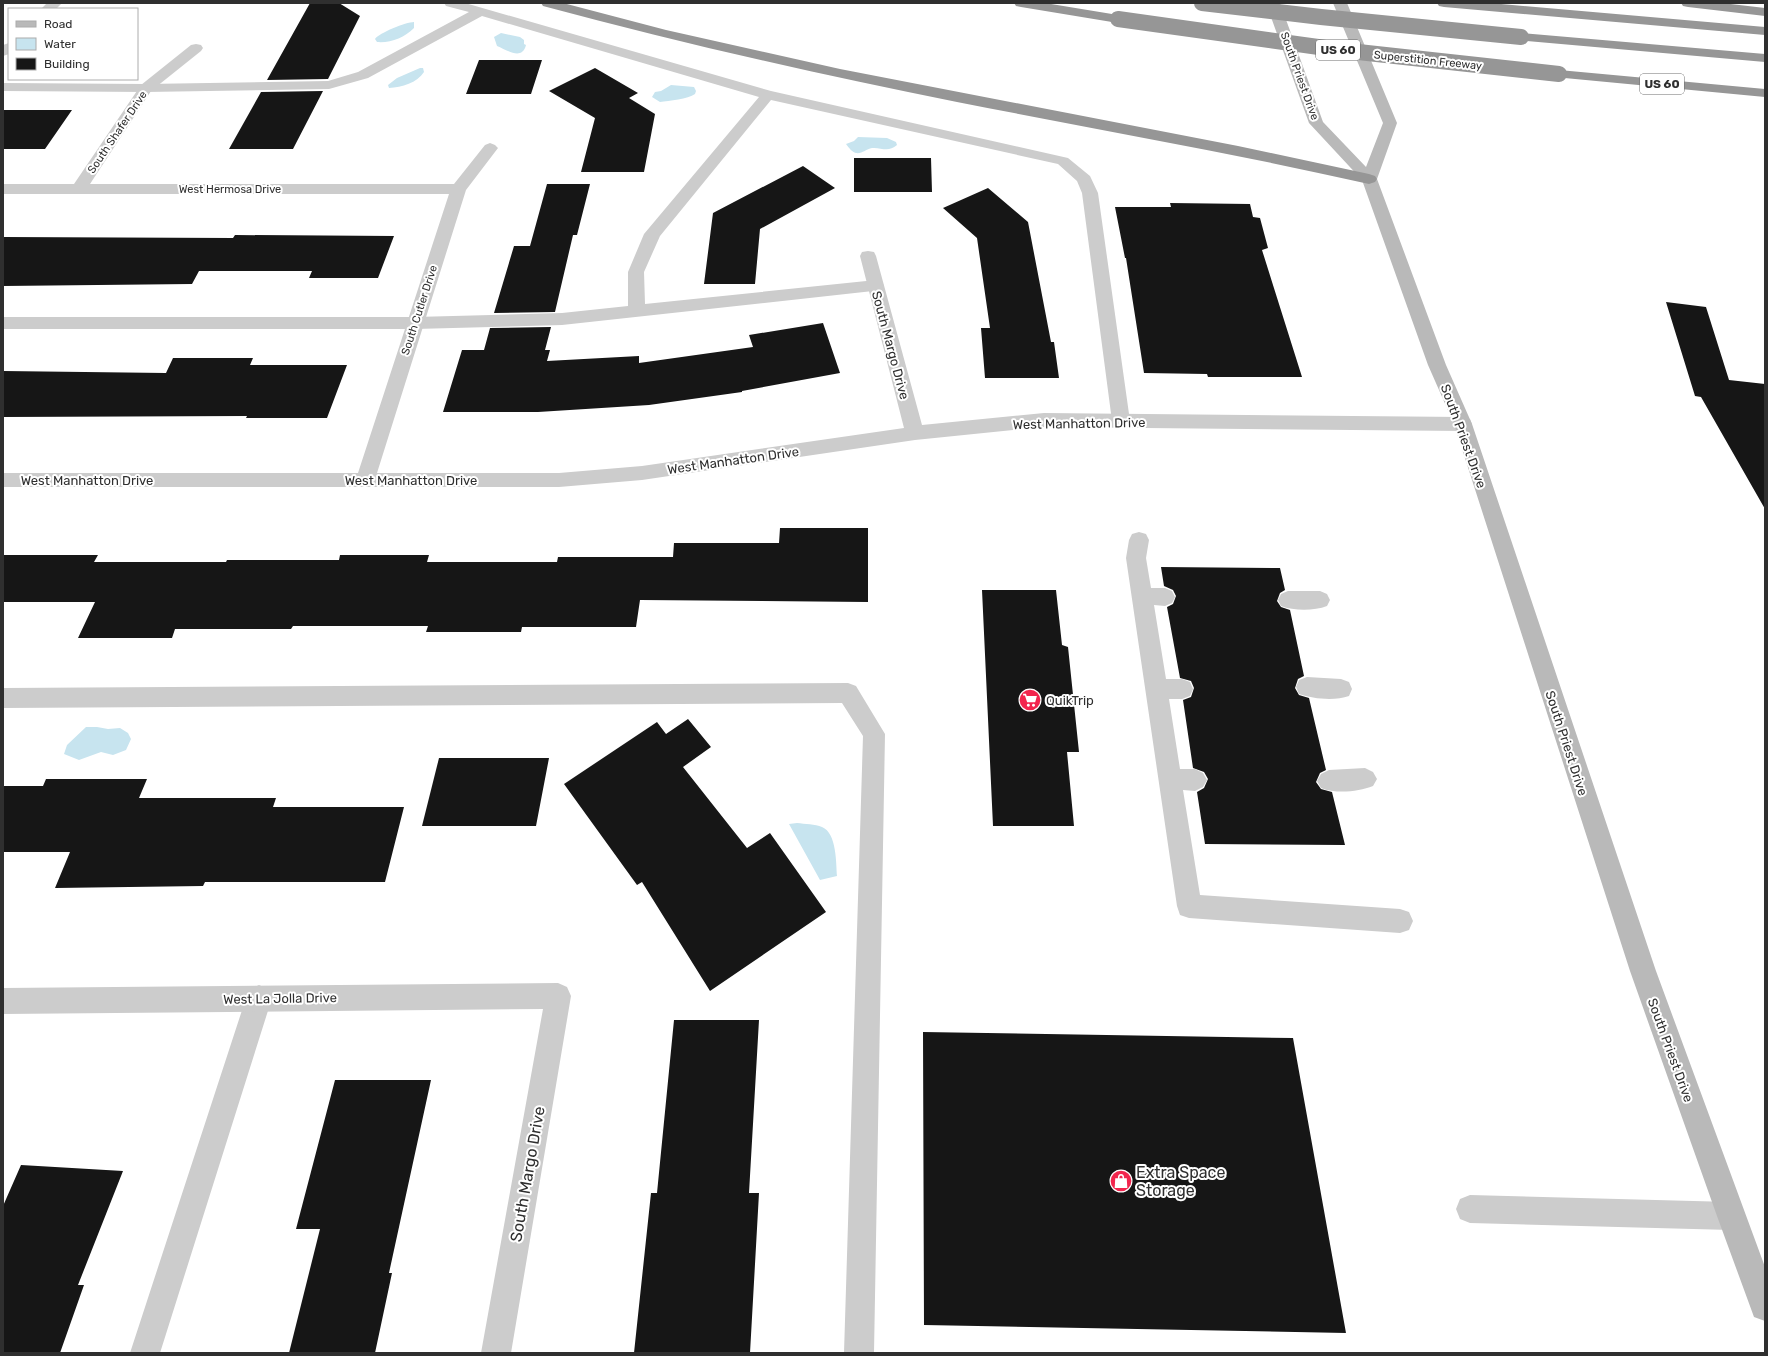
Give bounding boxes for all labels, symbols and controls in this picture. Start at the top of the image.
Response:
legend [8,8,138,80]
text: Road [44,17,72,31]
street label: South Priest Drive [1278,30,1321,122]
text: Water [44,37,76,51]
road number: US 60 [1316,40,1360,60]
street label: Superstition Freeway [1373,48,1483,73]
text: Building [44,57,90,71]
road number: US 60 [1640,74,1684,94]
street label: South Shafer Drive [85,89,150,176]
street label: West Hermosa Drive [179,183,281,196]
street label: South Cutler Drive [399,264,440,357]
street label: South Margo Drive [868,289,912,401]
street label: South Priest Drive [1438,382,1489,490]
street label: West Manhatton Drive [1013,415,1145,432]
street label: West Manhatton Drive [666,444,800,477]
street label: West Manhatton Drive [21,473,153,488]
street label: West Manhatton Drive [345,473,477,488]
supermarket icon: QuikTrip [1017,687,1043,713]
street label: South Priest Drive [1542,689,1591,798]
place label: QuikTrip [1046,693,1094,708]
street label: West La Jolla Drive [223,990,337,1007]
street label: South Priest Drive [1645,996,1696,1104]
street label: South Margo Drive [506,1105,549,1243]
place label: Extra Space Storage [1136,1163,1225,1200]
shop icon: Extra Space Storage [1108,1168,1134,1194]

